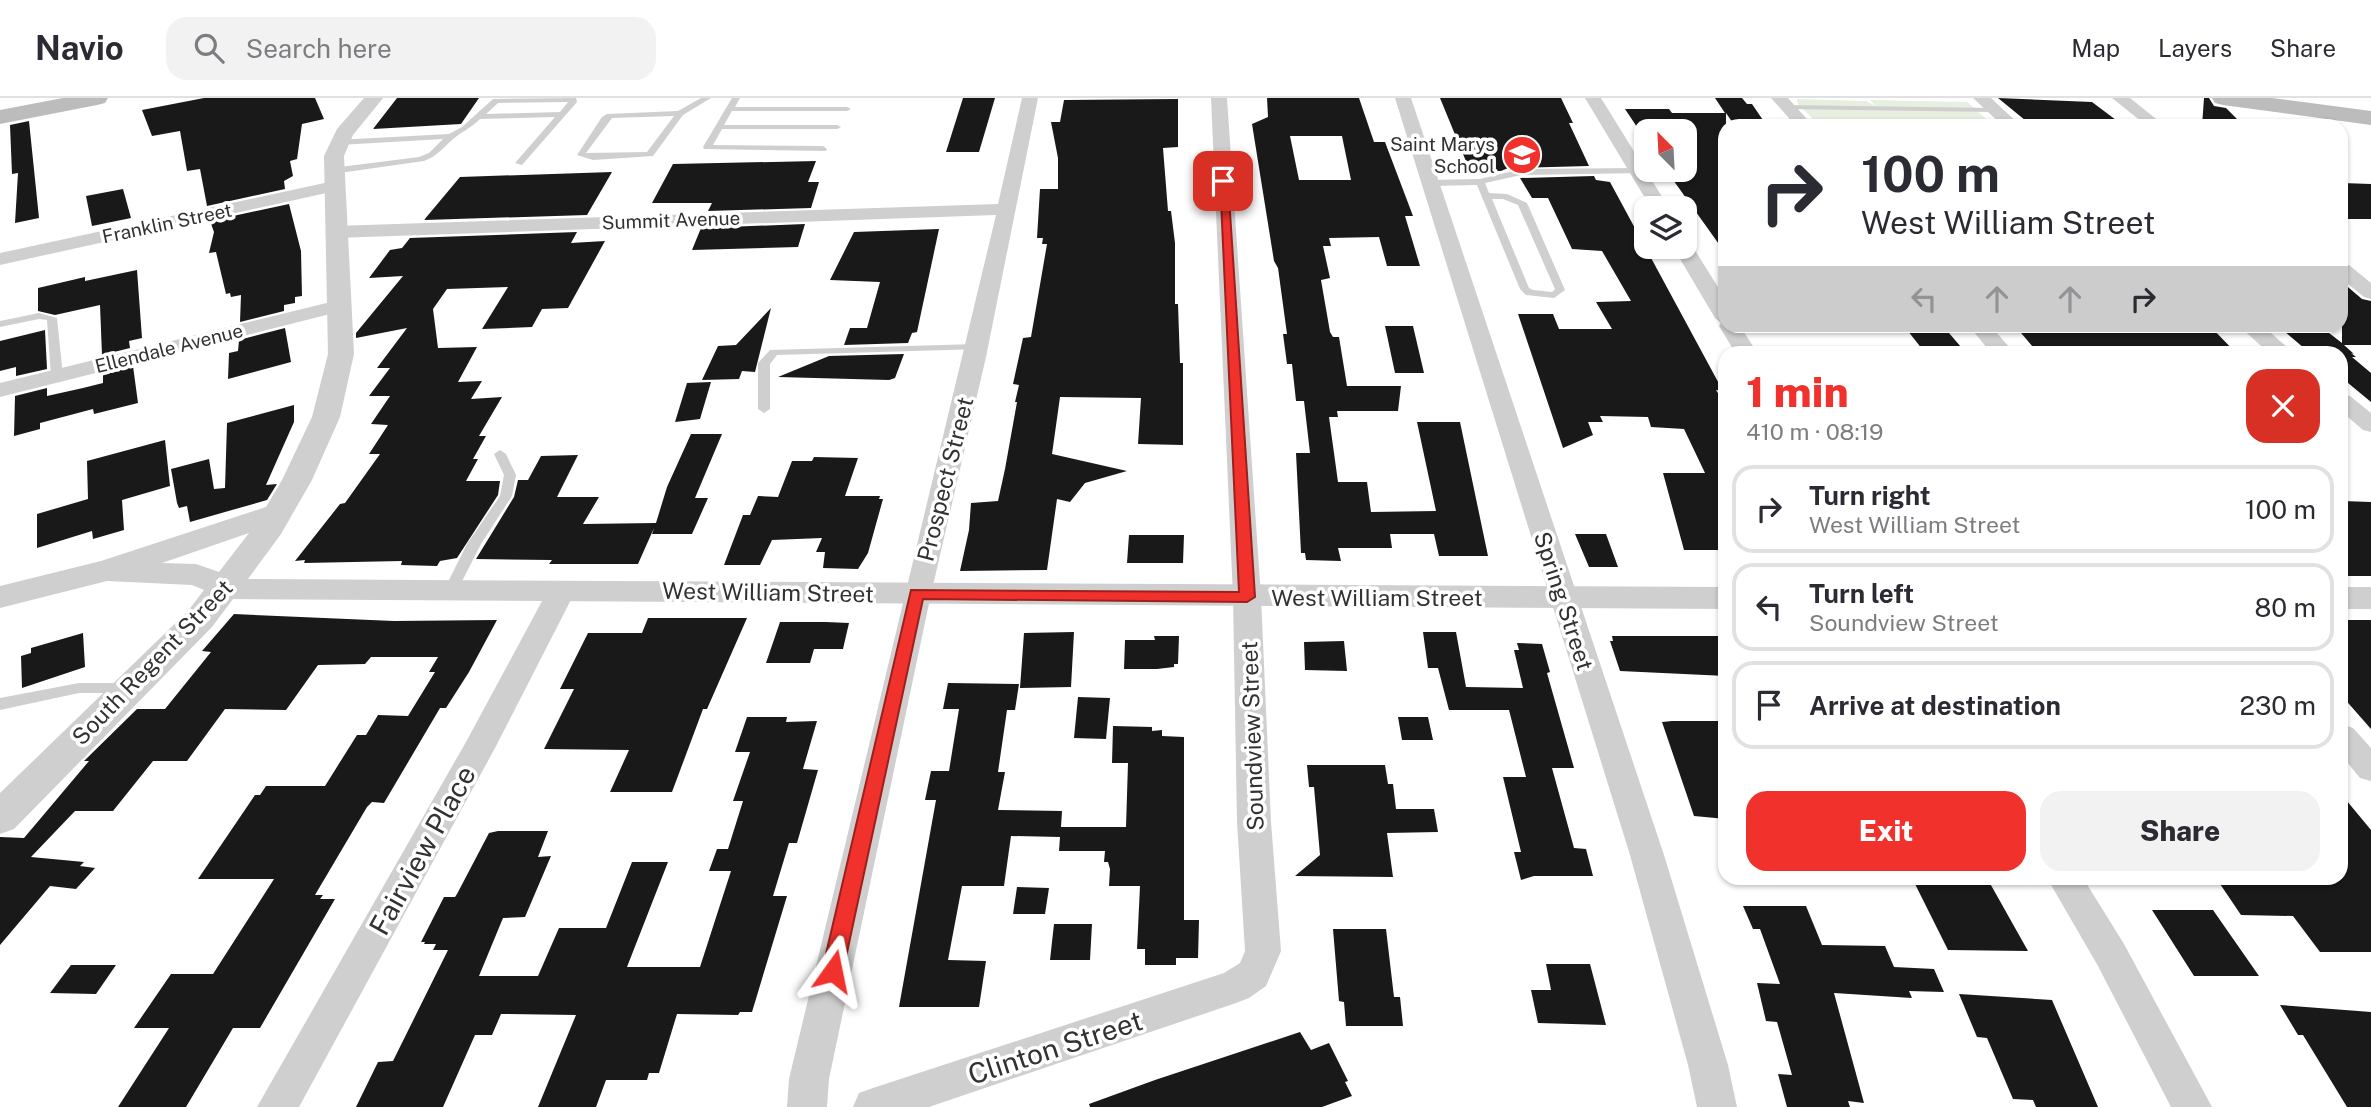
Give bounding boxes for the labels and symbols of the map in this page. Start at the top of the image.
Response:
north arrow [1634,119,1698,182]
place label: Saint Marys School [1390,133,1495,177]
school or university icon: Saint Marys School [1501,134,1543,176]
pin [1193,151,1253,211]
street label: Franklin Street [100,199,234,247]
street label: Summit Avenue [601,207,741,233]
street label: Ellendale Avenue [93,319,245,377]
street label: Prospect Street [912,394,978,564]
street label: Spring Street [1529,528,1599,674]
street label: South Regent Street [66,574,238,750]
street label: West William Street [662,577,874,607]
street label: West William Street [1271,584,1483,611]
street label: Soundview Street [1235,641,1269,831]
street label: Fairview Place [362,760,482,940]
position arrow [796,934,870,1008]
street label: Clinton Street [964,1003,1146,1091]

